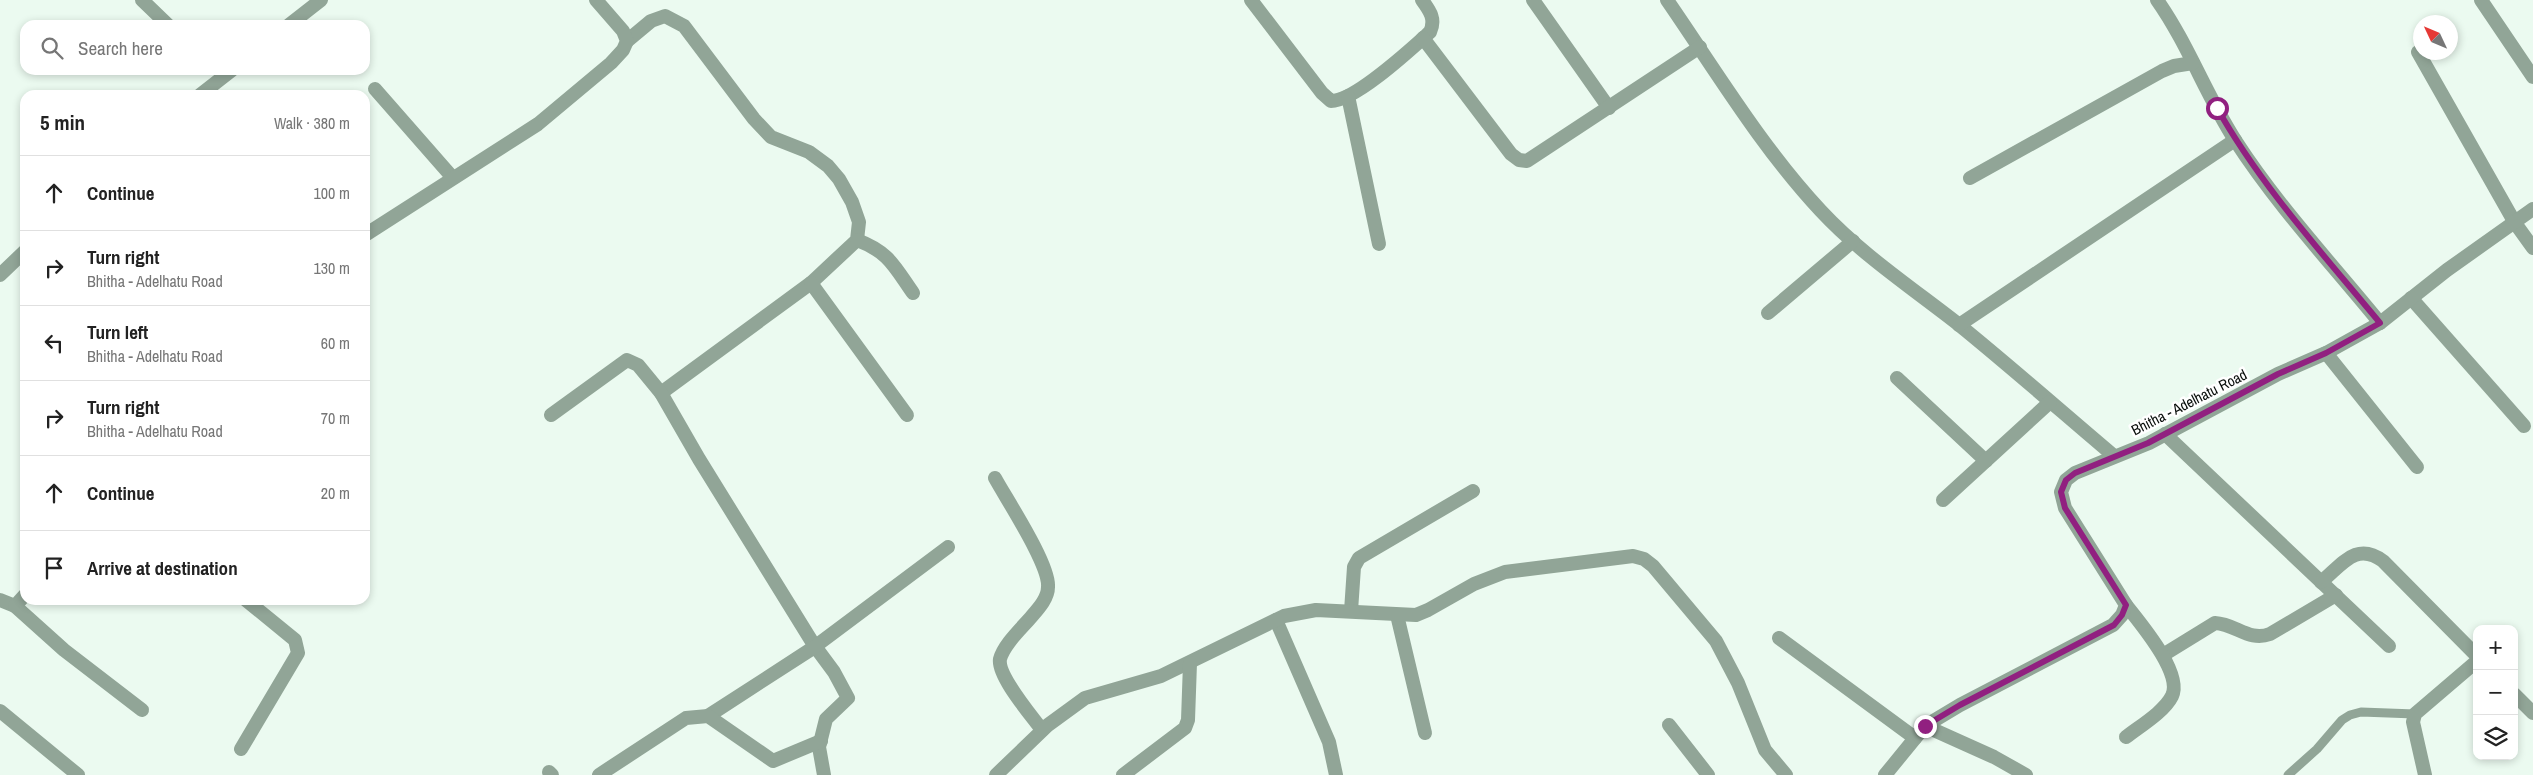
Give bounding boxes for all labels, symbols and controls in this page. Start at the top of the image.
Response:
north arrow [2413,15,2458,60]
search box [20,20,370,75]
icon: search [38,34,66,62]
text: Search here [78,35,163,61]
route start [2206,97,2229,120]
text: 5 min [40,108,85,137]
text: Walk · 380 m [274,112,350,134]
icon: ahead [40,179,68,207]
text: Continue [87,180,155,206]
text: 100 m [314,182,350,204]
text: Turn right [87,244,159,270]
icon: right [40,254,68,282]
text: 130 m [314,257,350,279]
text: Bhitha - Adelhatu Road [87,270,223,292]
text: Turn left [87,319,148,345]
icon: left [40,329,68,357]
text: 60 m [321,332,350,354]
text: Bhitha - Adelhatu Road [87,345,223,367]
street label: Bhitha - Adelhatu Road [2128,364,2250,440]
text: Turn right [87,394,159,420]
icon: right [40,404,68,432]
text: 70 m [321,407,350,429]
text: Bhitha - Adelhatu Road [87,420,223,442]
icon: ahead [40,479,68,507]
text: Continue [87,480,155,506]
text: 20 m [321,482,350,504]
icon: arrive [40,554,68,582]
text: Arrive at destination [87,555,238,581]
map controls [2473,625,2518,760]
button: + [2473,625,2518,670]
button: − [2473,670,2518,715]
route end [1914,715,1937,738]
button: layers [2473,715,2518,760]

